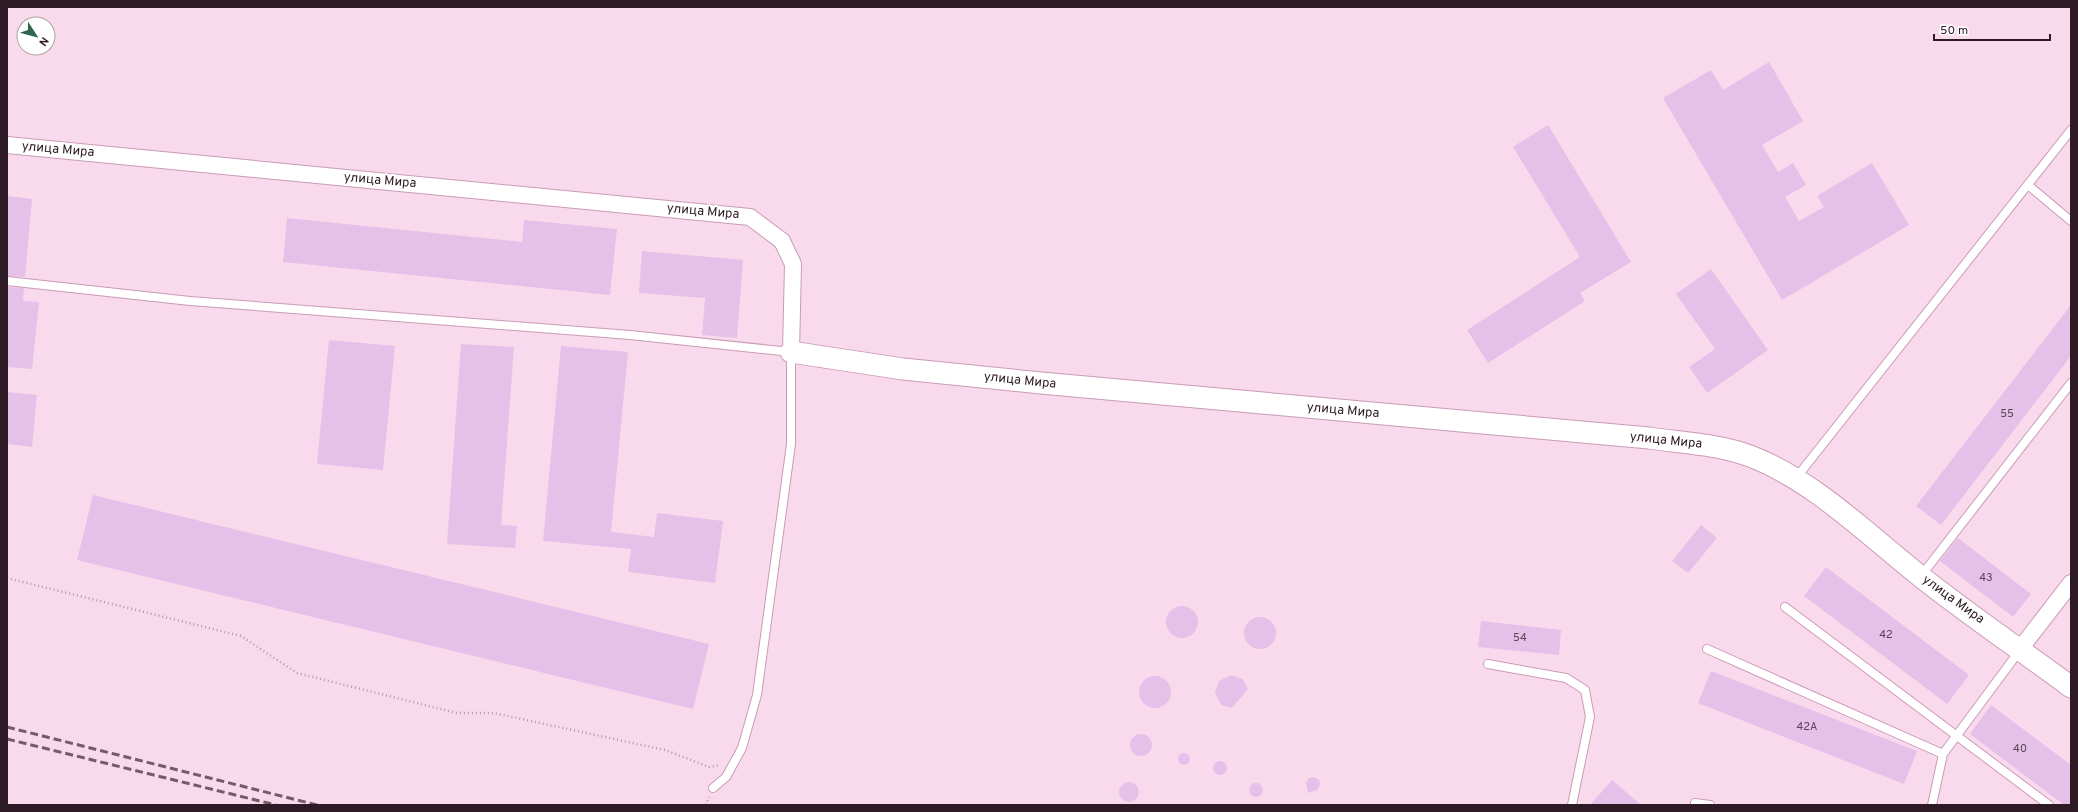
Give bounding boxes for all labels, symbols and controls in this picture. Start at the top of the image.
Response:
north arrow [16,16,56,56]
scale bar [1934,16,2050,42]
text: 50 m [1940,23,1968,39]
text: N [35,34,51,49]
street label: улица Мира [21,139,95,161]
street label: улица Мира [343,170,417,192]
street label: улица Мира [666,201,740,223]
street label: улица Мира [983,369,1057,393]
street label: улица Мира [1306,400,1380,422]
house number: 55 [2000,407,2014,421]
street label: улица Мира [1629,429,1703,453]
house number: 43 [1979,571,1993,585]
street label: улица Мира [1919,572,1987,628]
house number: 42 [1879,628,1893,642]
house number: 54 [1513,631,1527,645]
house number: 42А [1796,720,1818,734]
house number: 40 [2013,742,2027,756]

